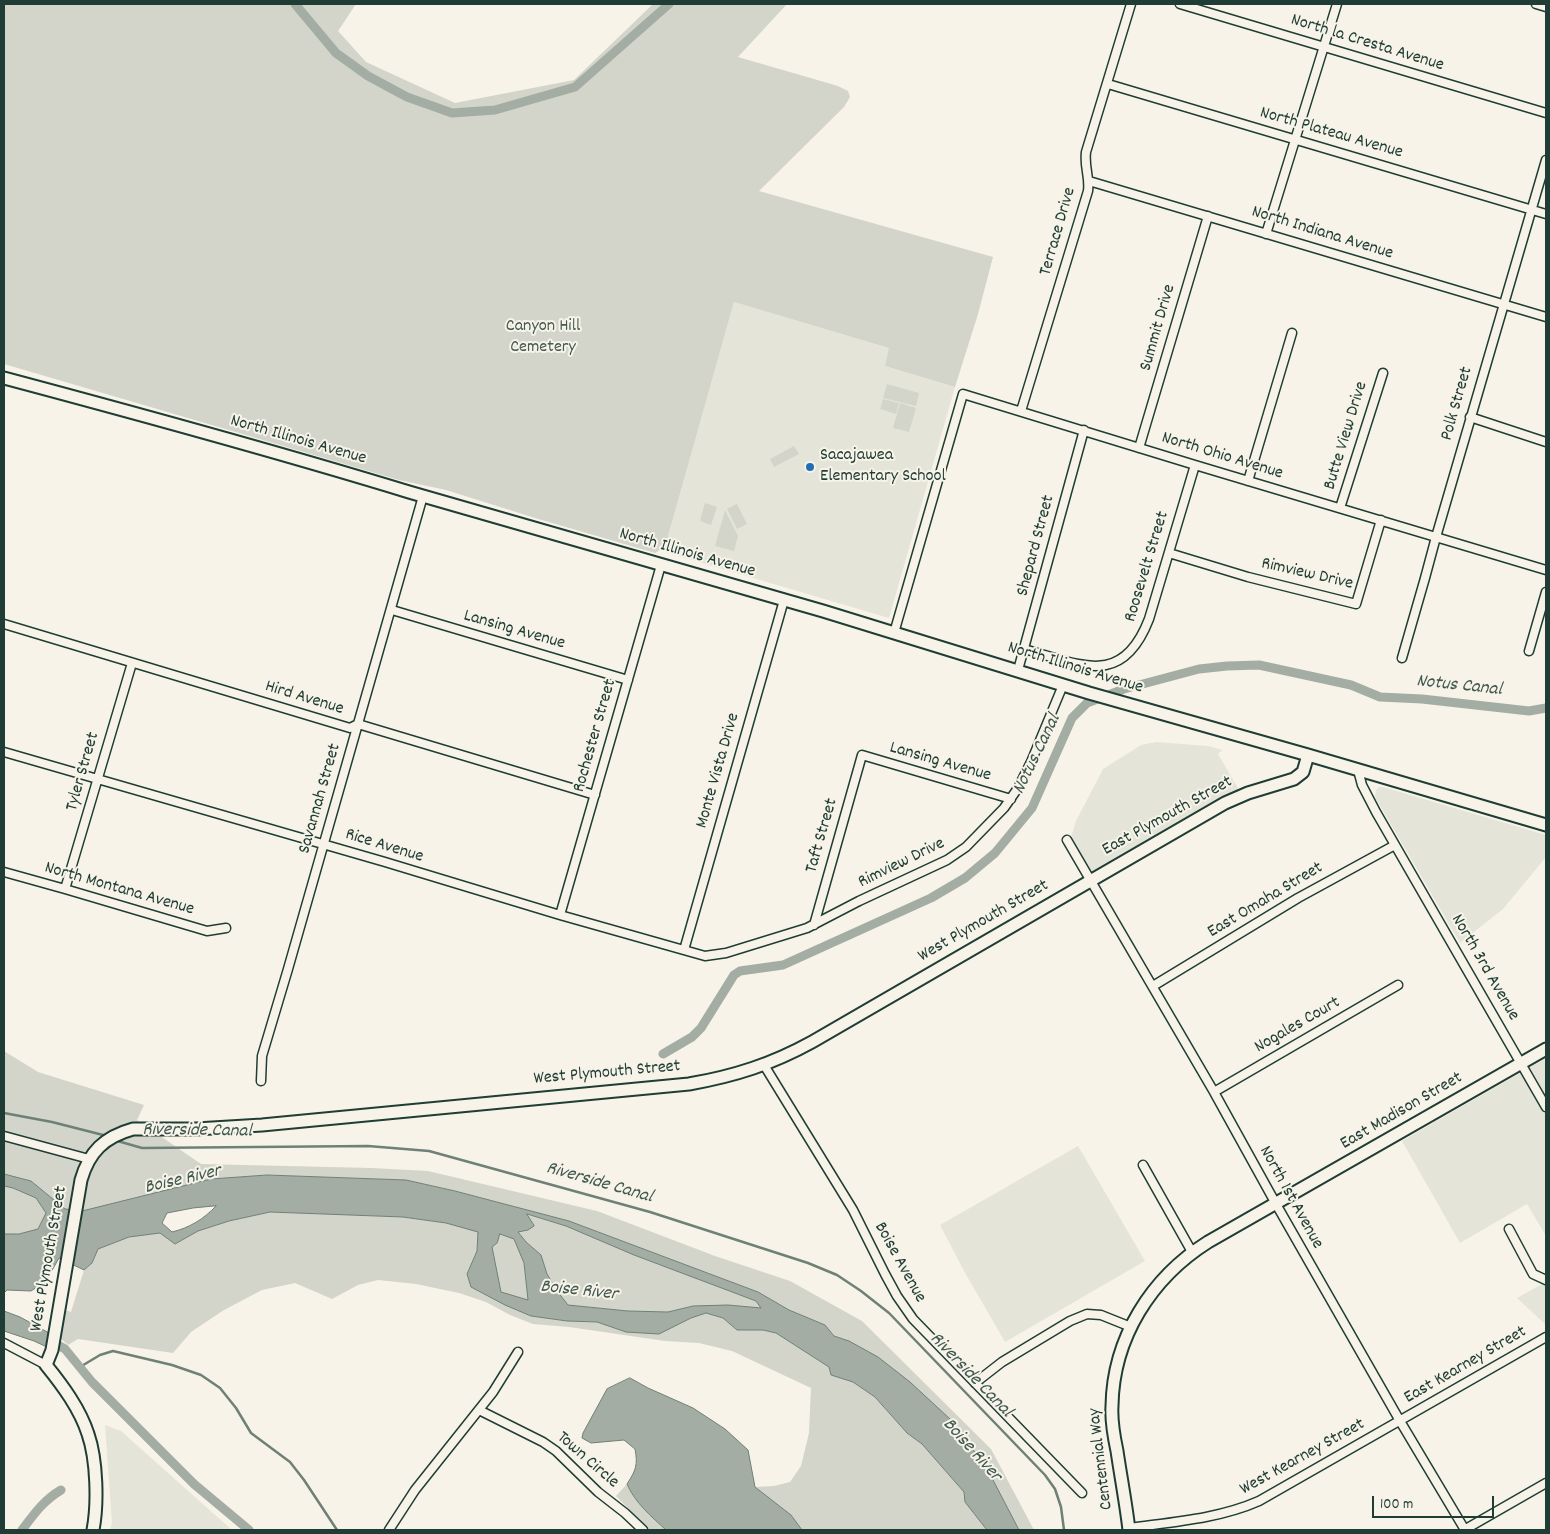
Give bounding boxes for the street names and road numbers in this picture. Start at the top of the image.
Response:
street label: North la Cresta Avenue [1288,10,1446,78]
street label: North Plateau Avenue [1257,103,1405,165]
street label: Terrace Drive [1036,185,1082,279]
street label: North Indiana Avenue [1249,202,1395,266]
street label: Summit Drive [1136,282,1182,374]
street label: Polk Street [1437,365,1479,443]
street label: Butte View Drive [1320,379,1374,493]
street label: North Illinois Avenue [227,411,369,471]
street label: North Ohio Avenue [1159,428,1285,486]
street label: Shepard Street [1013,493,1061,599]
street label: Roosevelt Street [1121,509,1175,625]
street label: North Illinois Avenue [616,524,758,584]
street label: Rimview Drive [1259,554,1355,596]
street label: Lansing Avenue [461,606,567,656]
street label: North Illinois Avenue [1005,638,1145,700]
street label: Hird Avenue [262,677,346,721]
street label: Rochester Street [570,677,622,795]
street label: Monte Vista Drive [692,711,746,831]
street label: Tyler Street [62,730,106,814]
street label: Lansing Avenue [887,738,993,788]
street label: Savannah Street [295,741,347,857]
street label: East Plymouth Street [1099,772,1237,862]
street label: Taft Street [802,796,844,876]
street label: Rice Avenue [342,825,426,869]
street label: Rimview Drive [855,834,949,894]
street label: North Montana Avenue [42,858,196,922]
street label: East Omaha Street [1204,858,1328,944]
street label: West Plymouth Street [915,876,1053,968]
street label: North 3rd Avenue [1445,911,1523,1025]
street label: Nogales Court [1251,993,1345,1059]
street label: West Plymouth Street [533,1057,681,1091]
street label: East Madison Street [1337,1068,1467,1156]
street label: North 1st Avenue [1253,1143,1327,1253]
street label: West Plymouth Street [27,1185,73,1333]
street label: Boise Avenue [868,1219,930,1307]
street label: East Kearney Street [1401,1322,1531,1410]
street label: Centennial Way [1085,1407,1119,1511]
street label: West Kearney Street [1237,1415,1369,1501]
street label: Town Circle [551,1428,623,1494]

